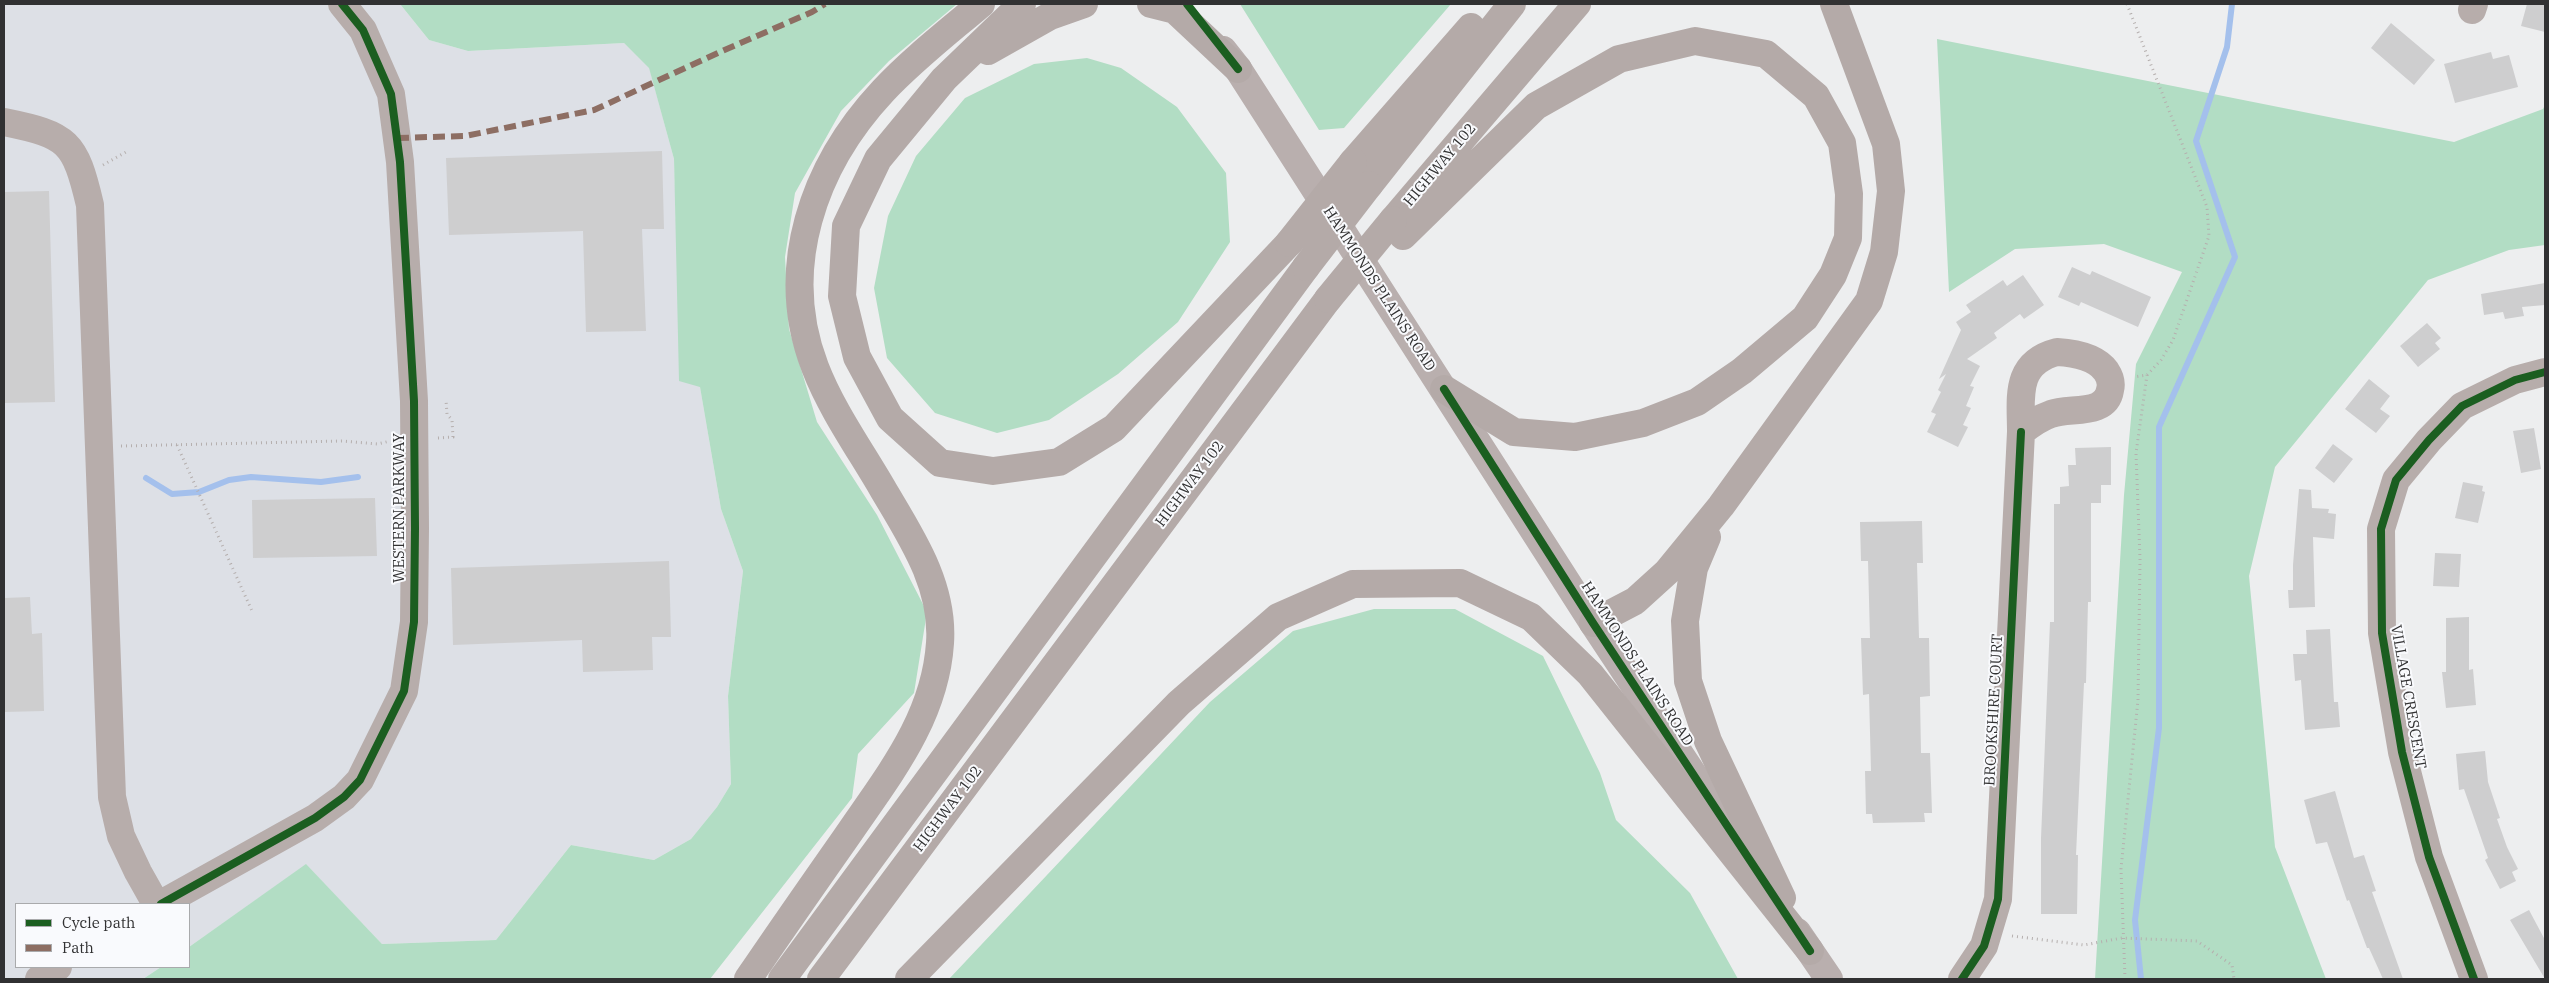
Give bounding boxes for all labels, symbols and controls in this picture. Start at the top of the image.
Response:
street label: HIGHWAY 102 [1400,120,1480,210]
street label: HAMMONDS PLAINS ROAD [1319,203,1439,375]
street label: WESTERN PARKWAY [391,433,409,583]
street label: HIGHWAY 102 [1152,437,1228,531]
street label: HAMMONDS PLAINS ROAD [1577,578,1697,750]
street label: VILLAGE CRESCENT [2386,624,2430,770]
street label: BROOKSHIRE COURT [1981,634,2007,786]
street label: HIGHWAY 102 [910,762,986,856]
legend [15,903,190,968]
text: Cycle path [62,913,135,932]
text: Path [62,938,94,957]

